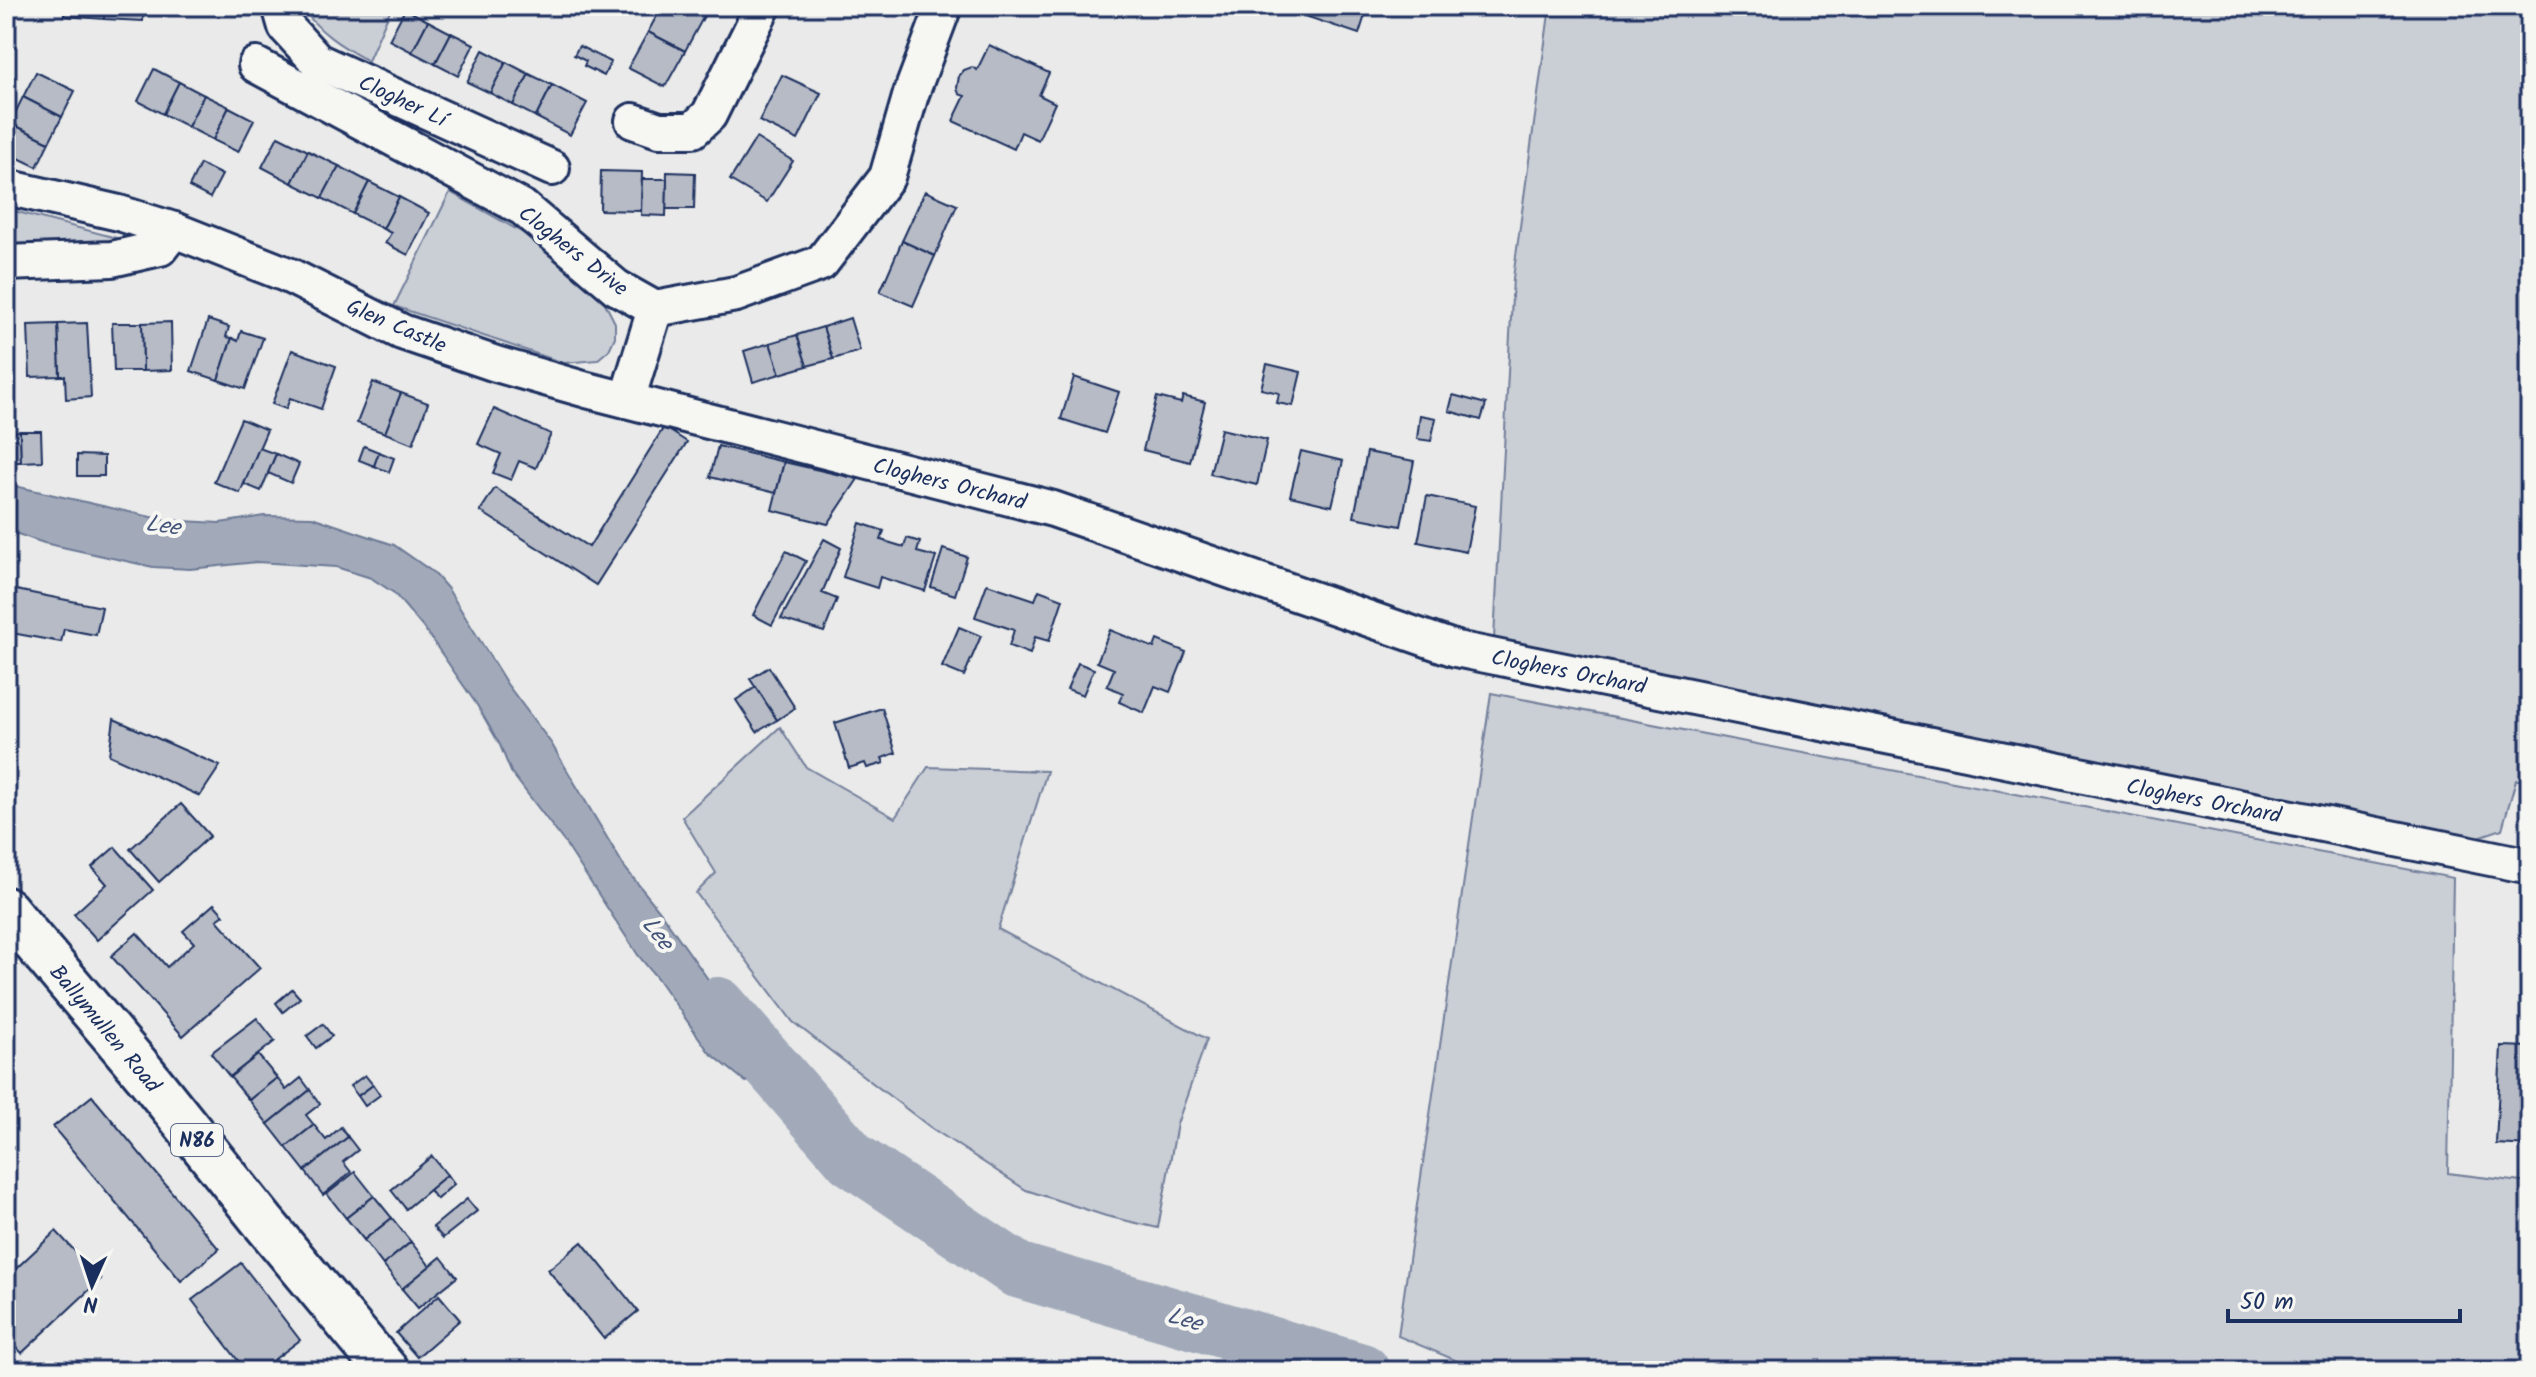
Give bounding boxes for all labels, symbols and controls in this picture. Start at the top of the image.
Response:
street label: Clogher Lí [352,67,455,140]
street label: Cloghers Drive [510,198,635,306]
street label: Glen Castle [340,290,452,364]
street label: Cloghers Orchard [869,449,1031,522]
water label: Lee [143,505,185,549]
street label: Cloghers Orchard [1488,641,1650,706]
street label: Cloghers Orchard [2123,770,2285,835]
water label: Lee [631,908,684,961]
street label: Ballymullen Road [40,958,169,1102]
road number: N86 [171,1124,223,1156]
north arrow [52,1245,132,1325]
scale bar [2228,1273,2460,1323]
text: 50 m [2240,1283,2294,1322]
text: N [83,1285,99,1320]
water label: Lee [1163,1297,1209,1345]

